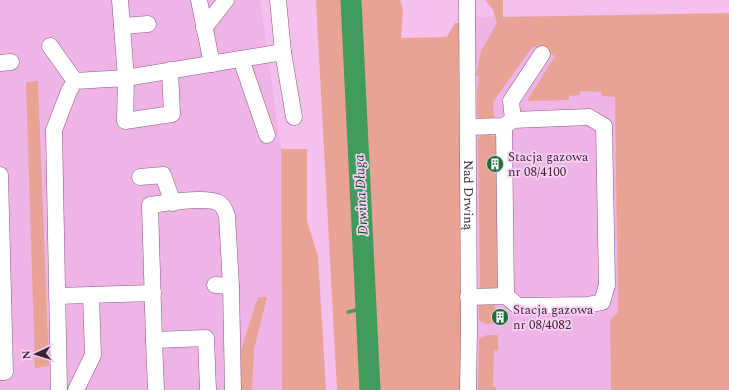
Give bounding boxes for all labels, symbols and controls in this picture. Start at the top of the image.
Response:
place label: Stacja gazowa nr 08/4100 [508,147,589,182]
water label: Drwina Długa [348,154,374,236]
building icon: Stacja gazowa nr 08/4100 [485,154,505,174]
street label: Nad Drwiną [458,160,478,231]
place label: Stacja gazowa nr 08/4082 [513,300,594,335]
building icon: Stacja gazowa nr 08/4082 [490,307,510,327]
north arrow [16,334,56,374]
text: N [18,350,35,360]

